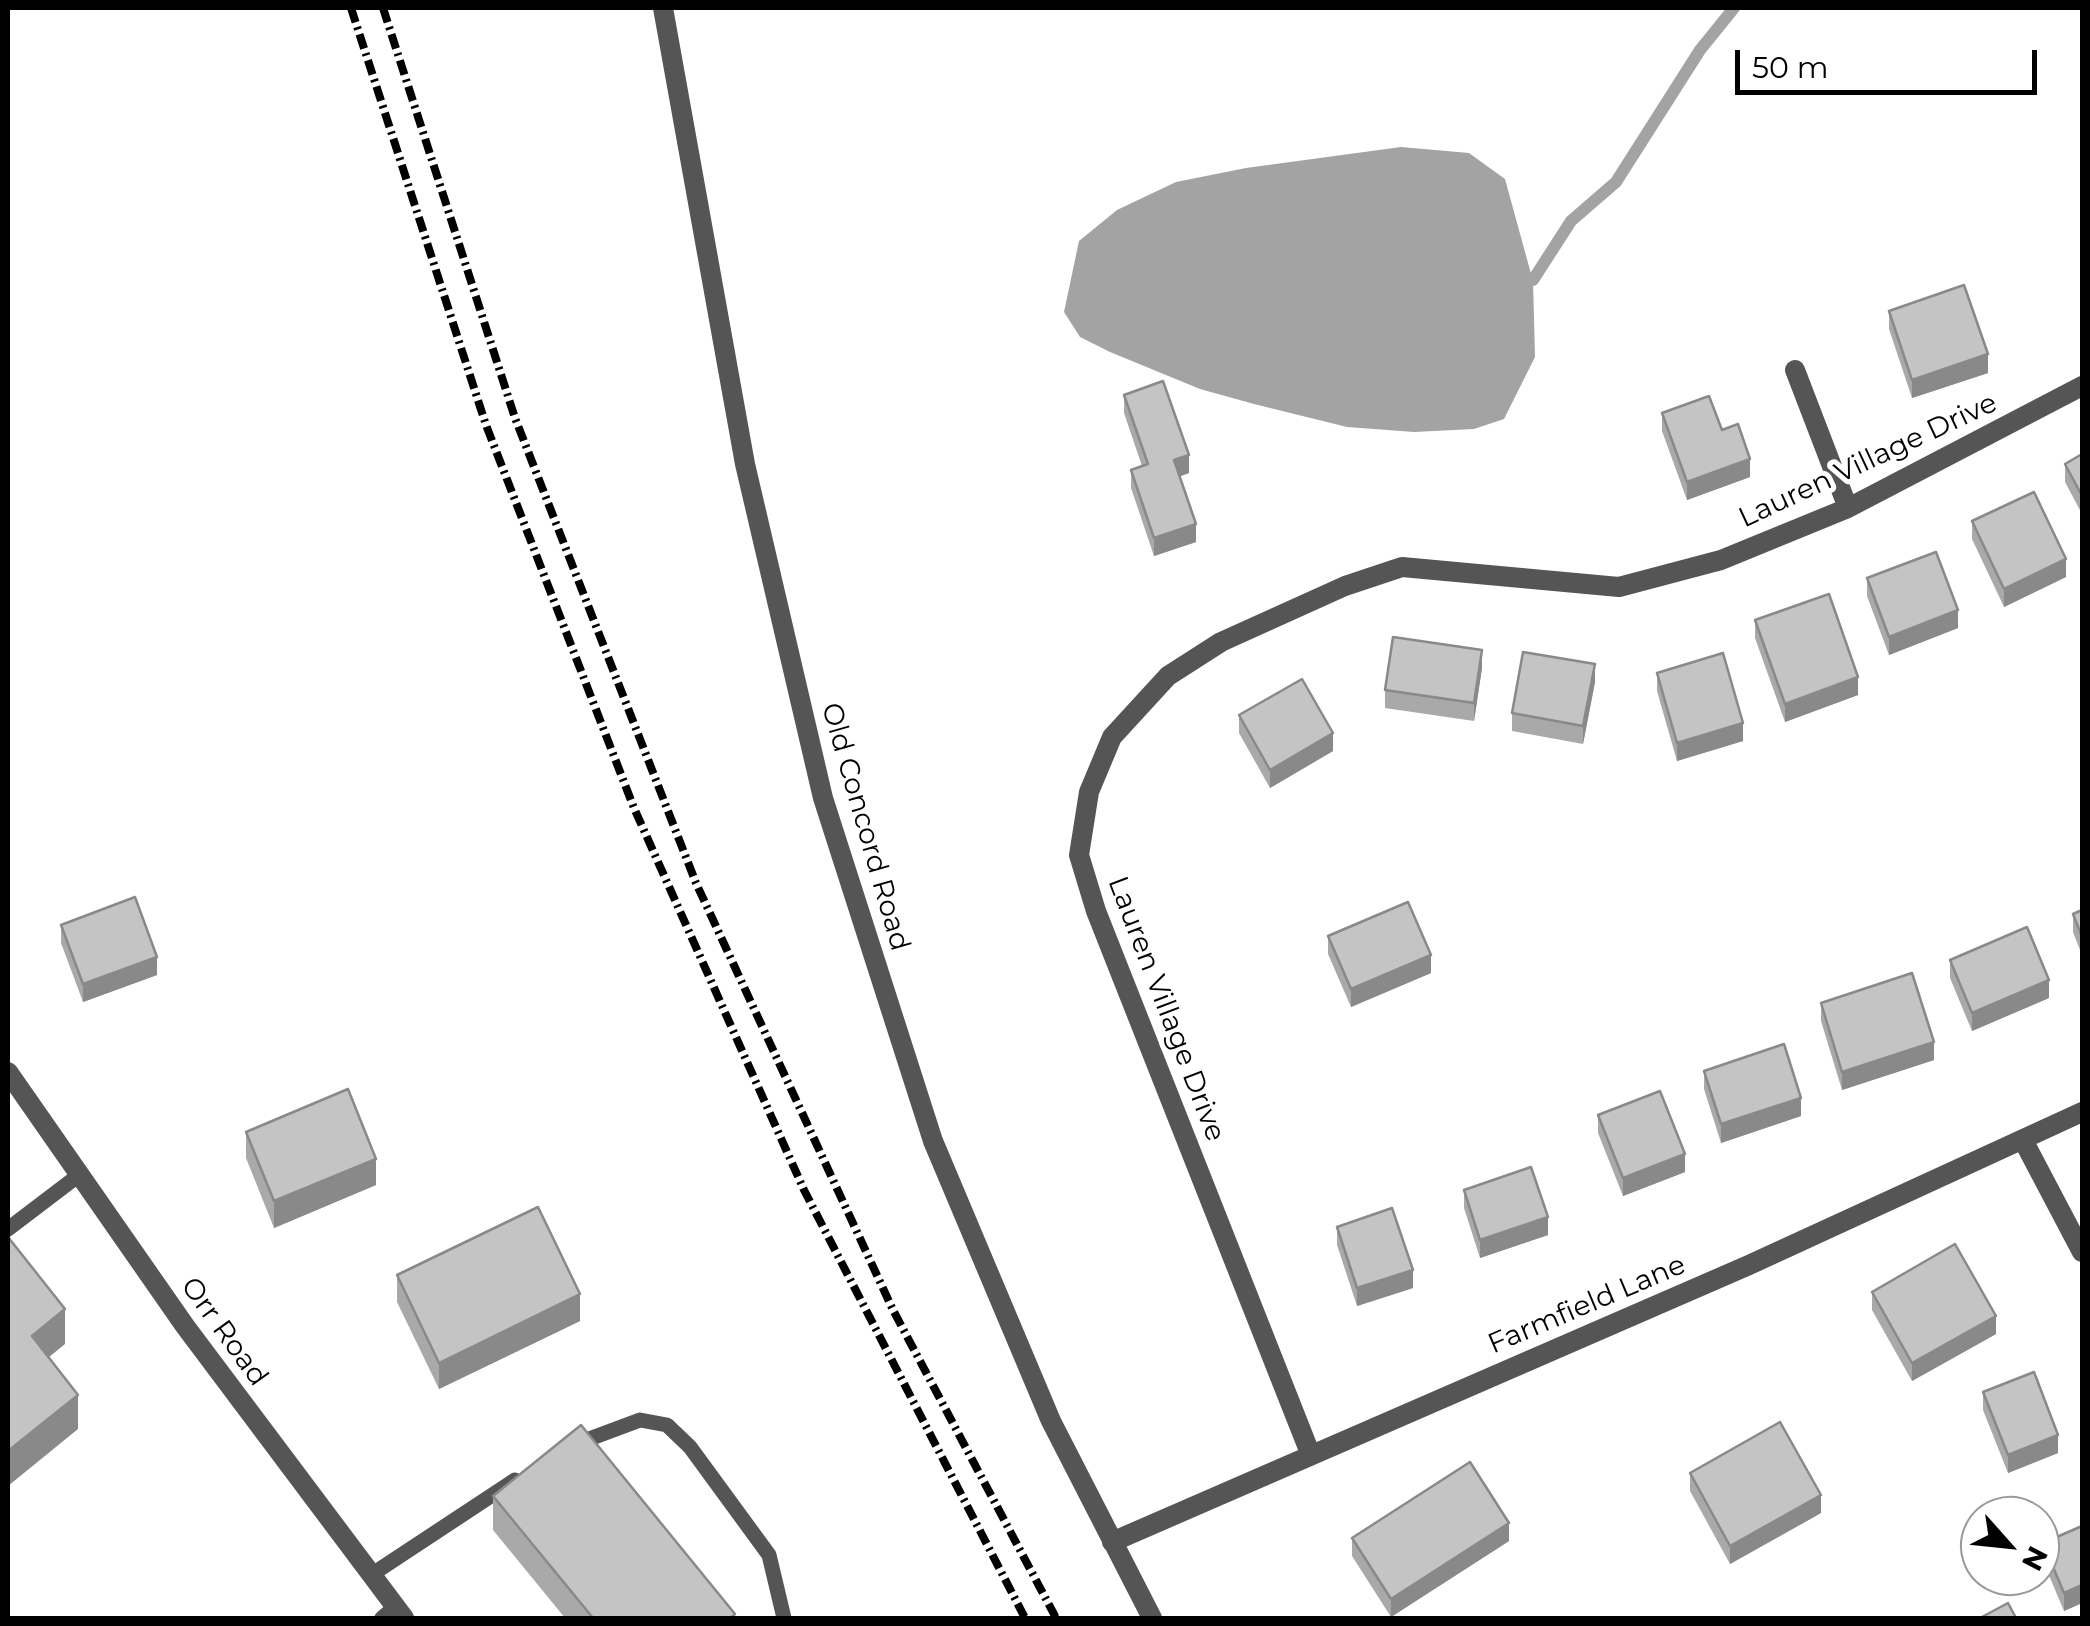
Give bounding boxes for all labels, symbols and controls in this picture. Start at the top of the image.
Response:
scale bar [1740,30,2042,92]
text: 50 m [1752,49,1829,86]
street label: Lauren Village Drive [1734,386,2002,536]
street label: Old Concord Road [813,699,917,955]
street label: Lauren Village Drive [1100,872,1232,1146]
street label: Farmfield Lane [1483,1248,1691,1362]
street label: Orr Road [173,1271,275,1393]
north arrow [1960,1496,2060,1596]
text: N [2015,1541,2055,1577]

